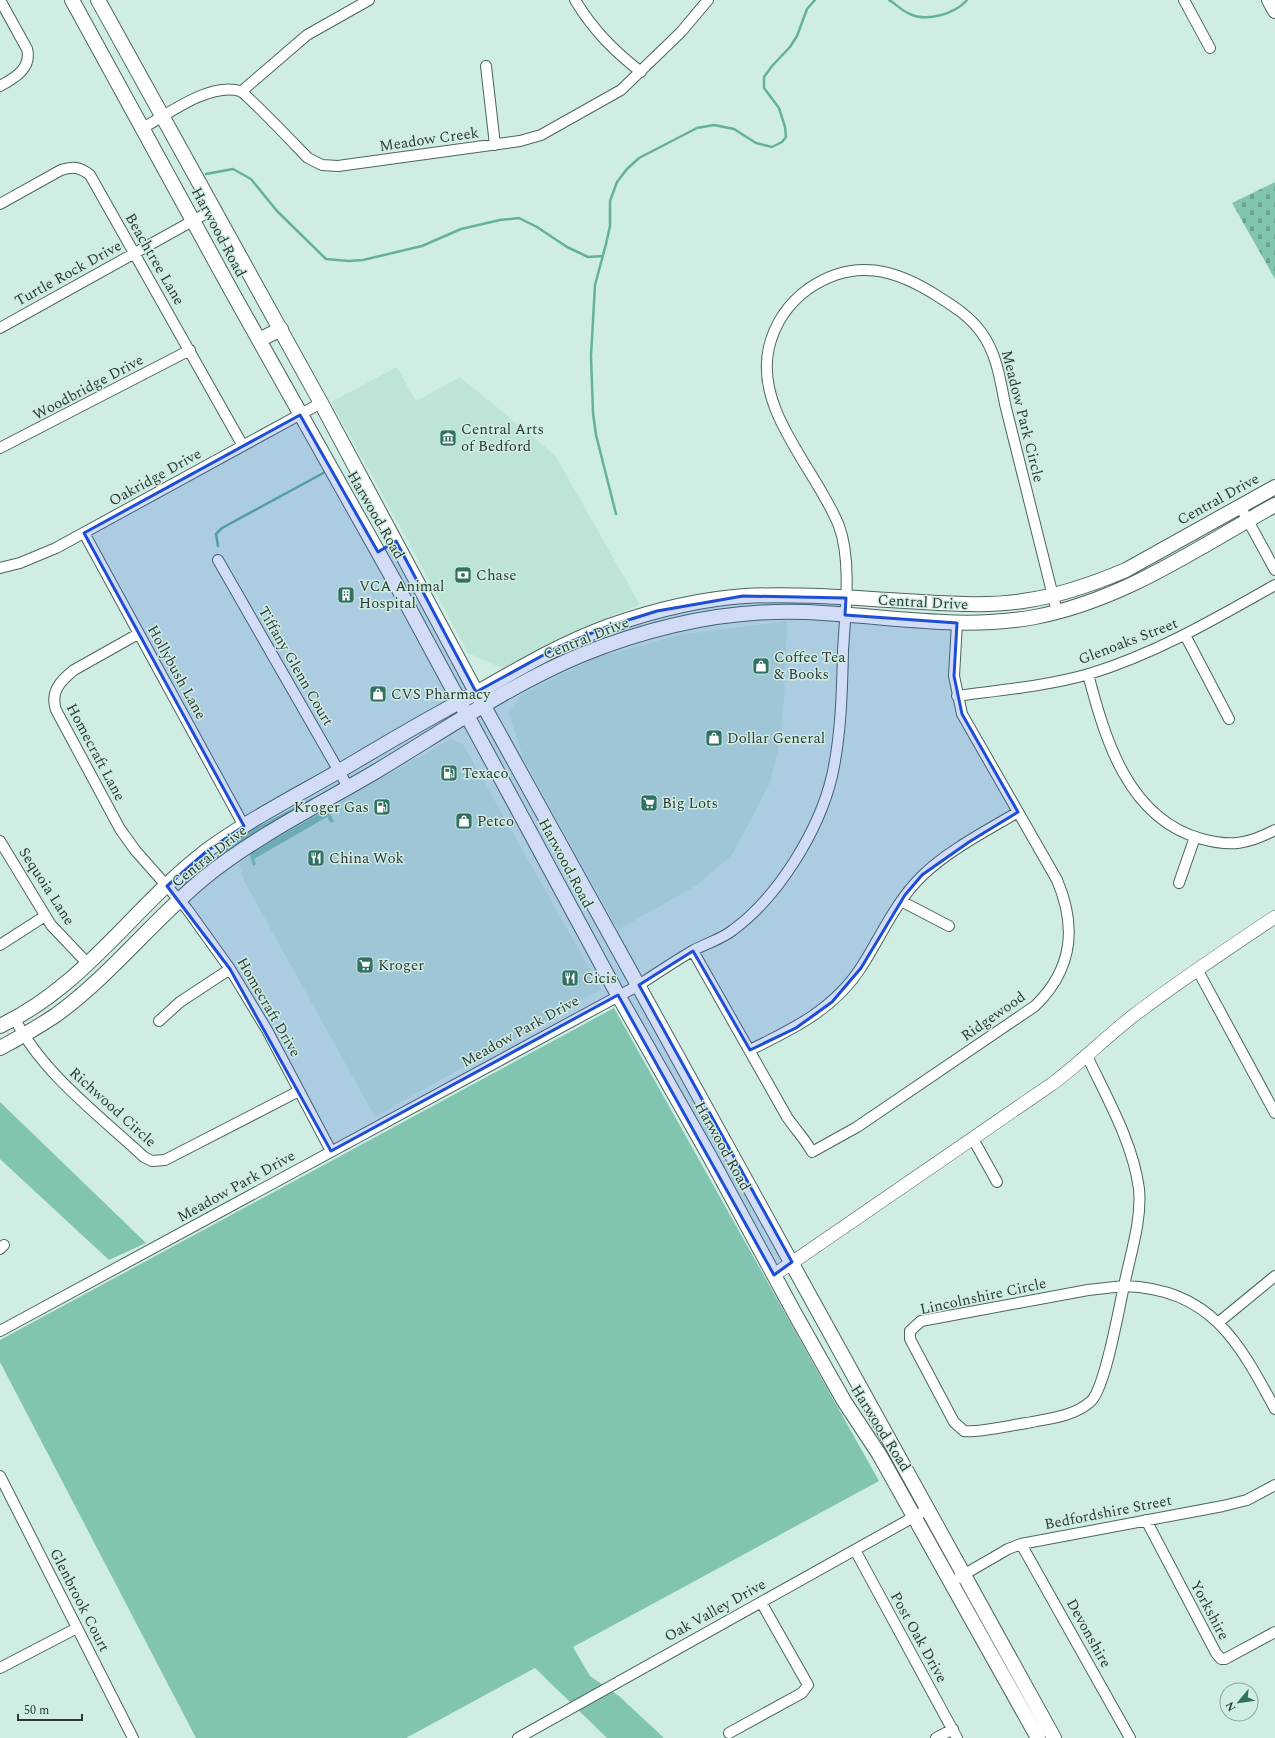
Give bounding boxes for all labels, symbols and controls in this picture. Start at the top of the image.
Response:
street label: Meadow Creek [378,121,480,158]
street label: Harwood Road [185,183,252,281]
street label: Beachtree Lane [119,209,190,310]
street label: Turtle Rock Drive [11,234,126,312]
street label: Meadow Park Circle [995,348,1050,485]
street label: Woodbridge Drive [29,349,148,426]
place label: Central Arts of Bedford [461,418,544,458]
museum icon: Central Arts of Bedford [438,428,458,448]
street label: Oakridge Drive [105,443,206,512]
street label: Harwood Road [341,467,410,564]
street label: Central Drive [1173,467,1263,531]
place label: Chase [476,564,517,587]
bank icon: Chase [453,565,473,585]
place label: VCA Animal Hospital [359,575,444,615]
building icon: VCA Animal Hospital [336,585,356,605]
street label: Central Drive [877,589,969,616]
street label: Tiffany Glenn Court [252,602,339,730]
street label: Central Drive [540,611,633,666]
street label: Glenoaks Street [1075,612,1181,671]
street label: Hollybush Lane [141,621,212,724]
place label: Coffee Tea & Books [774,646,846,686]
shop icon: Coffee Tea & Books [751,656,771,676]
place label: CVS Pharmacy [391,683,491,706]
shop icon: CVS Pharmacy [368,684,388,704]
street label: Homecraft Lane [60,699,131,805]
place label: Dollar General [727,727,825,750]
shop icon: Dollar General [704,728,724,748]
place label: Texaco [462,762,509,785]
fuel station icon: Texaco [439,763,459,783]
place label: Big Lots [662,792,718,815]
supermarket icon: Big Lots [639,793,659,813]
place label: Kroger Gas [294,796,369,819]
fuel station icon: Kroger Gas [372,797,392,817]
place label: Petco [477,810,514,833]
shop icon: Petco [454,811,474,831]
street label: Harwood Road [532,814,599,912]
street label: Central Drive [167,819,252,893]
street label: Sequoia Lane [13,843,80,930]
place label: China Wok [329,847,404,870]
restaurant icon: China Wok [306,848,326,868]
street label: Homecraft Drive [231,953,306,1061]
place label: Kroger [378,954,424,977]
supermarket icon: Kroger [355,955,375,975]
place label: Cicis [583,967,617,990]
restaurant icon: Cicis [560,968,580,988]
street label: Ridgewood [956,986,1030,1047]
street label: Meadow Park Drive [457,989,584,1073]
street label: Richwood Circle [64,1062,161,1153]
street label: Harwood Road [688,1097,757,1195]
street label: Meadow Park Drive [173,1144,300,1228]
street label: Lincolnshire Circle [918,1272,1048,1321]
street label: Harwood Road [845,1380,917,1476]
street label: Bedfordshire Street [1042,1489,1174,1536]
street label: Glenbrook Court [44,1545,115,1656]
street label: Oak Valley Drive [660,1573,770,1648]
street label: Yorkshire [1184,1576,1235,1644]
street label: Post Oak Drive [884,1588,953,1687]
street label: Devonshire [1060,1594,1117,1672]
north arrow [1219,1682,1259,1722]
scale bar [18,1696,82,1722]
text: N [1221,1699,1240,1715]
text: 50 m [24,1701,49,1720]

